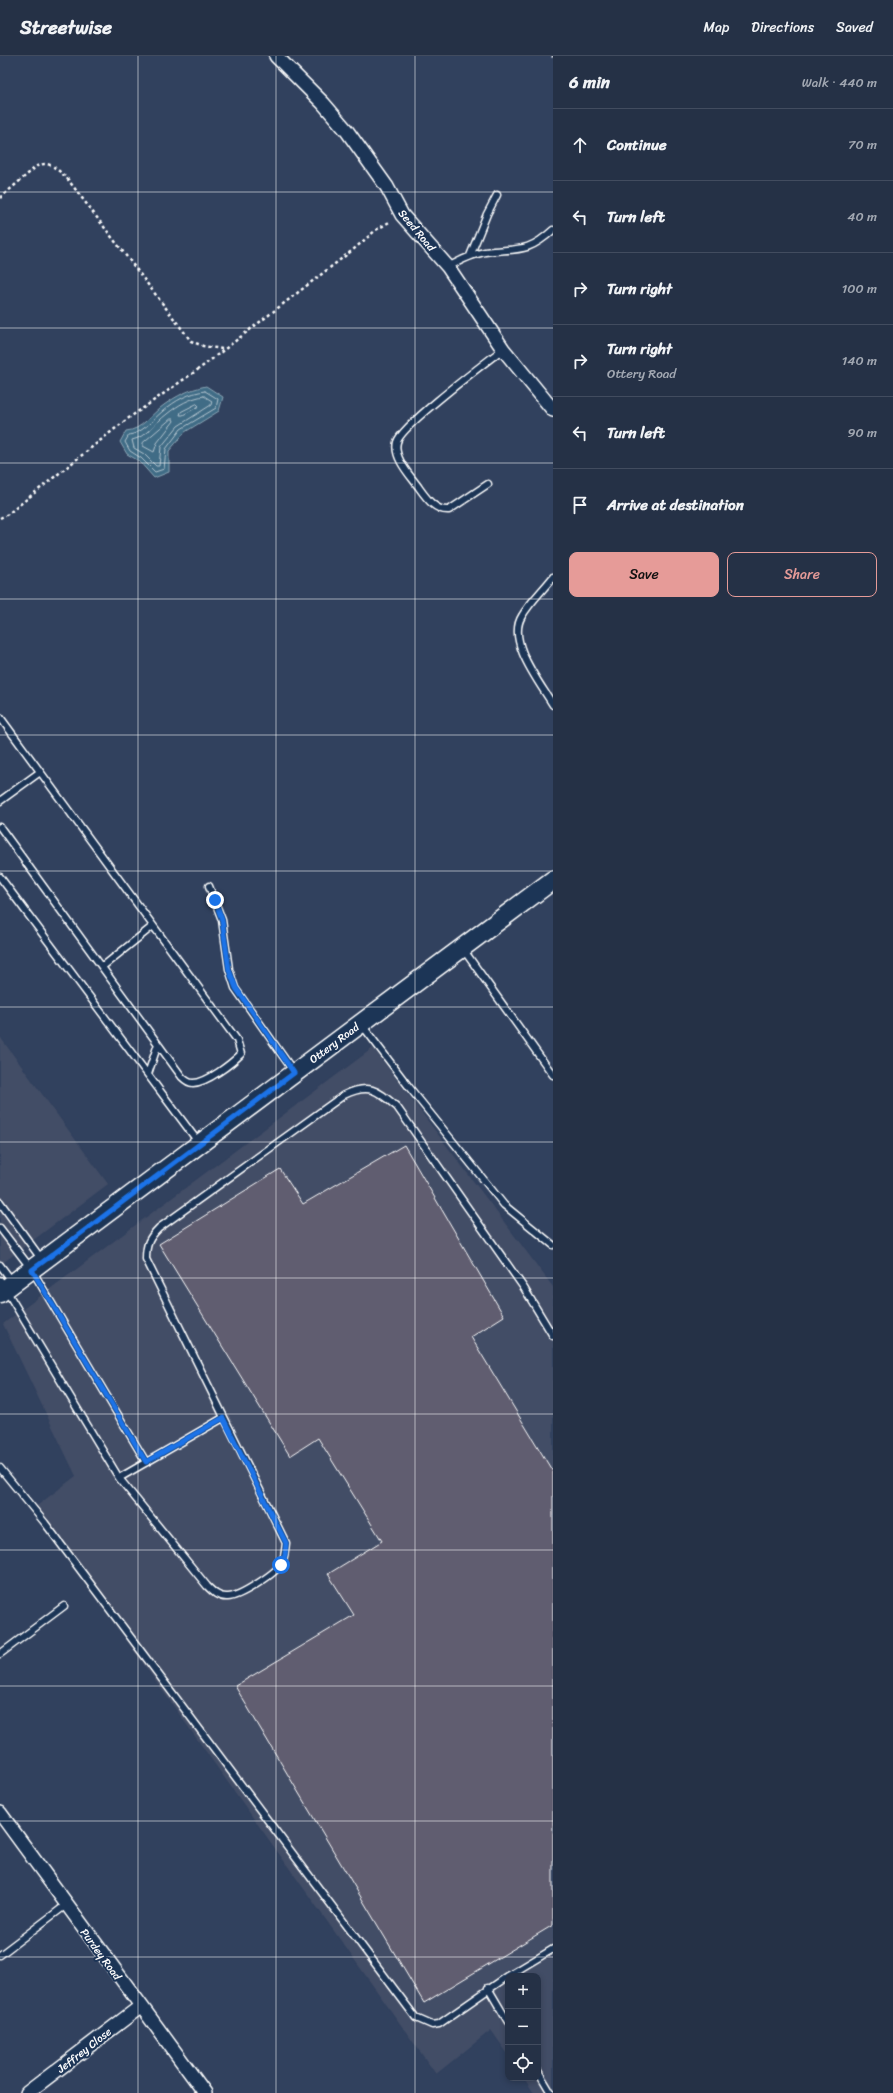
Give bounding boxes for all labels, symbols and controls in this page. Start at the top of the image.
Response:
text: Streetwise [20,11,112,44]
text: Map [703,15,729,40]
text: Directions [751,15,814,40]
text: Saved [836,15,873,40]
text: 6 min [569,67,610,97]
text: Walk · 440 m [802,71,877,94]
text: Continue [607,132,667,158]
text: 70 m [848,133,877,156]
icon: ahead [569,134,591,156]
text: Turn left [607,204,665,230]
street label: Seed Road [393,205,441,257]
text: 40 m [847,205,877,228]
icon: left [569,206,591,228]
text: Turn right [607,276,672,302]
text: 100 m [842,277,877,300]
icon: right [569,278,591,300]
text: Turn right [607,336,672,362]
text: 140 m [842,349,877,372]
icon: right [569,350,591,372]
text: Ottery Road [607,362,676,385]
text: Turn left [607,420,665,446]
text: 90 m [847,421,877,444]
icon: left [569,422,591,444]
text: Arrive at destination [607,492,744,518]
icon: arrive [569,494,591,516]
button: Save [569,552,719,597]
button: Share [727,552,877,597]
route end [206,891,224,909]
street label: Ottery Road [305,1017,364,1069]
route start [272,1556,290,1574]
street label: Purdey Road [75,1924,127,1985]
map controls [505,1973,541,2081]
button: + [505,1973,541,2009]
button: − [505,2009,541,2045]
street label: Jeffrey Close [52,2023,116,2079]
button: locate [505,2045,541,2081]

